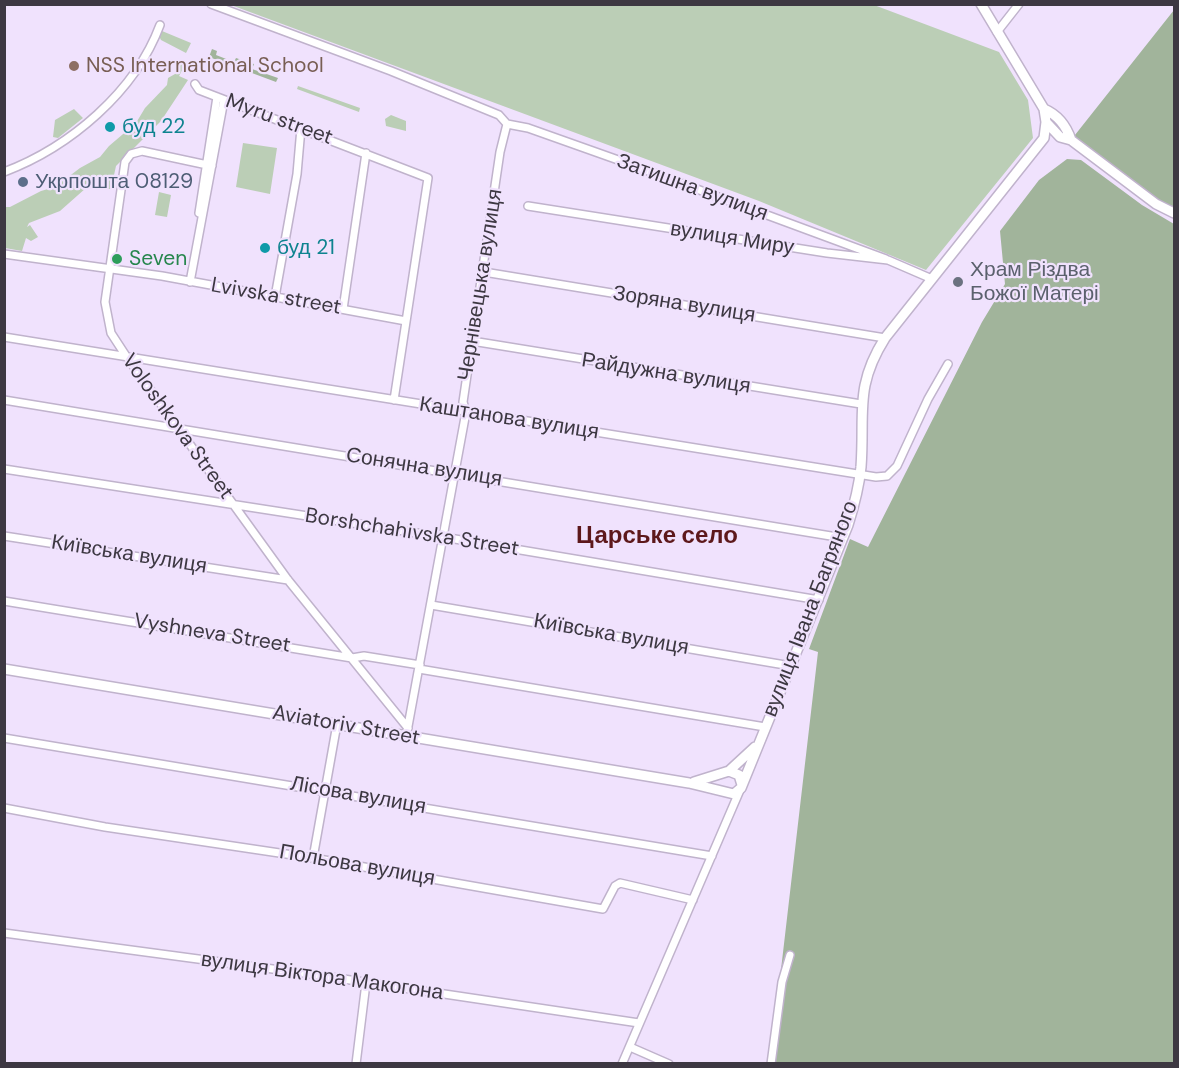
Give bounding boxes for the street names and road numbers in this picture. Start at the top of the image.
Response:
street label: Myru street [222,89,336,151]
street label: Затишна вулиця [613,149,771,227]
street label: Чернівецька вулиця [453,187,509,383]
street label: вулиця Миру [668,217,796,261]
street label: Lvivska street [209,273,343,321]
street label: Зоряна вулиця [611,281,757,329]
street label: Райдужна вулиця [580,348,752,400]
street label: Voloshkova Street [116,349,238,505]
street label: Каштанова вулиця [417,392,601,446]
street label: Сонячна вулиця [344,443,504,493]
street label: вулиця Івана Багряного [758,498,864,720]
street label: Borshchahivska Street [303,504,521,562]
street label: Київська вулиця [49,530,209,580]
street label: Vyshneva Street [132,609,292,659]
street label: Київська вулиця [531,609,691,661]
street label: Aviatoriv Street [270,701,422,751]
street label: Лісова вулиця [288,772,428,820]
street label: Польова вулиця [277,840,437,892]
street label: вулиця Віктора Макогона [199,948,445,1006]

